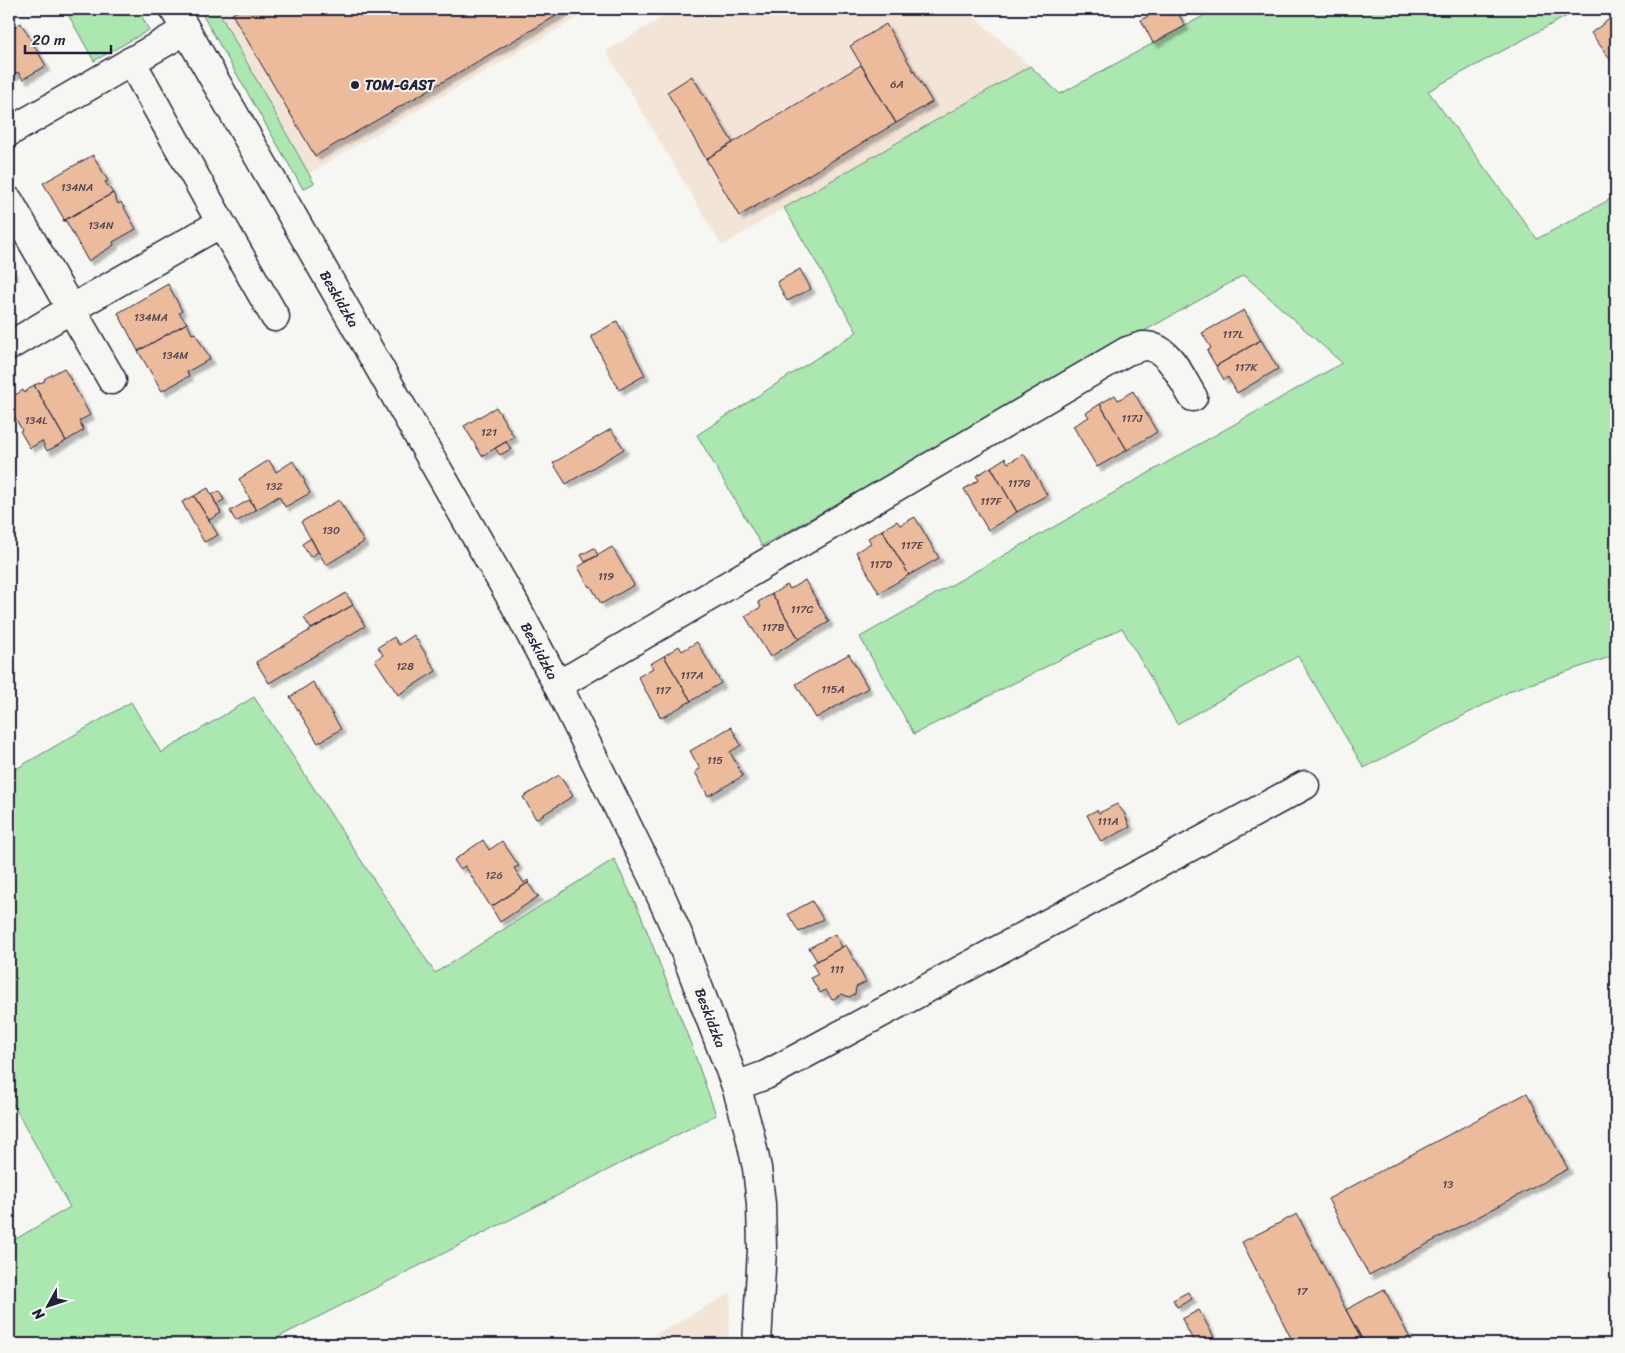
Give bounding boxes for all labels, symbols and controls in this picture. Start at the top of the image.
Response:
scale bar [25,22,111,54]
text: 20 m [32,27,66,53]
place label: TOM-GAST [365,73,436,98]
house number: 6A [890,75,904,94]
marker: TOM-GAST [349,79,361,91]
house number: 134NA [61,178,93,197]
house number: 134N [88,216,114,235]
street label: Beskidzka [313,266,365,332]
house number: 134MA [134,308,168,327]
house number: 117L [1223,325,1244,344]
house number: 134M [162,346,188,365]
house number: 117K [1235,358,1259,377]
house number: 117J [1122,409,1143,428]
house number: 134L [25,411,48,430]
house number: 121 [481,423,497,442]
house number: 117G [1008,474,1030,493]
house number: 132 [265,477,283,496]
house number: 117F [980,492,1003,511]
house number: 130 [322,521,340,540]
house number: 117E [901,536,924,555]
house number: 117D [870,555,893,574]
house number: 119 [598,567,614,586]
house number: 117C [791,600,813,619]
street label: Beskidzka [513,618,565,684]
house number: 117B [762,618,784,637]
house number: 128 [396,657,414,676]
house number: 117A [681,666,703,685]
house number: 115A [821,680,845,699]
house number: 117 [655,681,672,700]
house number: 115 [707,751,723,770]
house number: 111A [1097,812,1119,831]
house number: 126 [485,866,503,885]
house number: 111 [830,960,844,979]
street label: Beskidzka [687,984,733,1052]
house number: 13 [1443,1175,1453,1194]
north arrow [22,1280,72,1330]
house number: 17 [1297,1282,1308,1301]
text: N [26,1302,52,1327]

